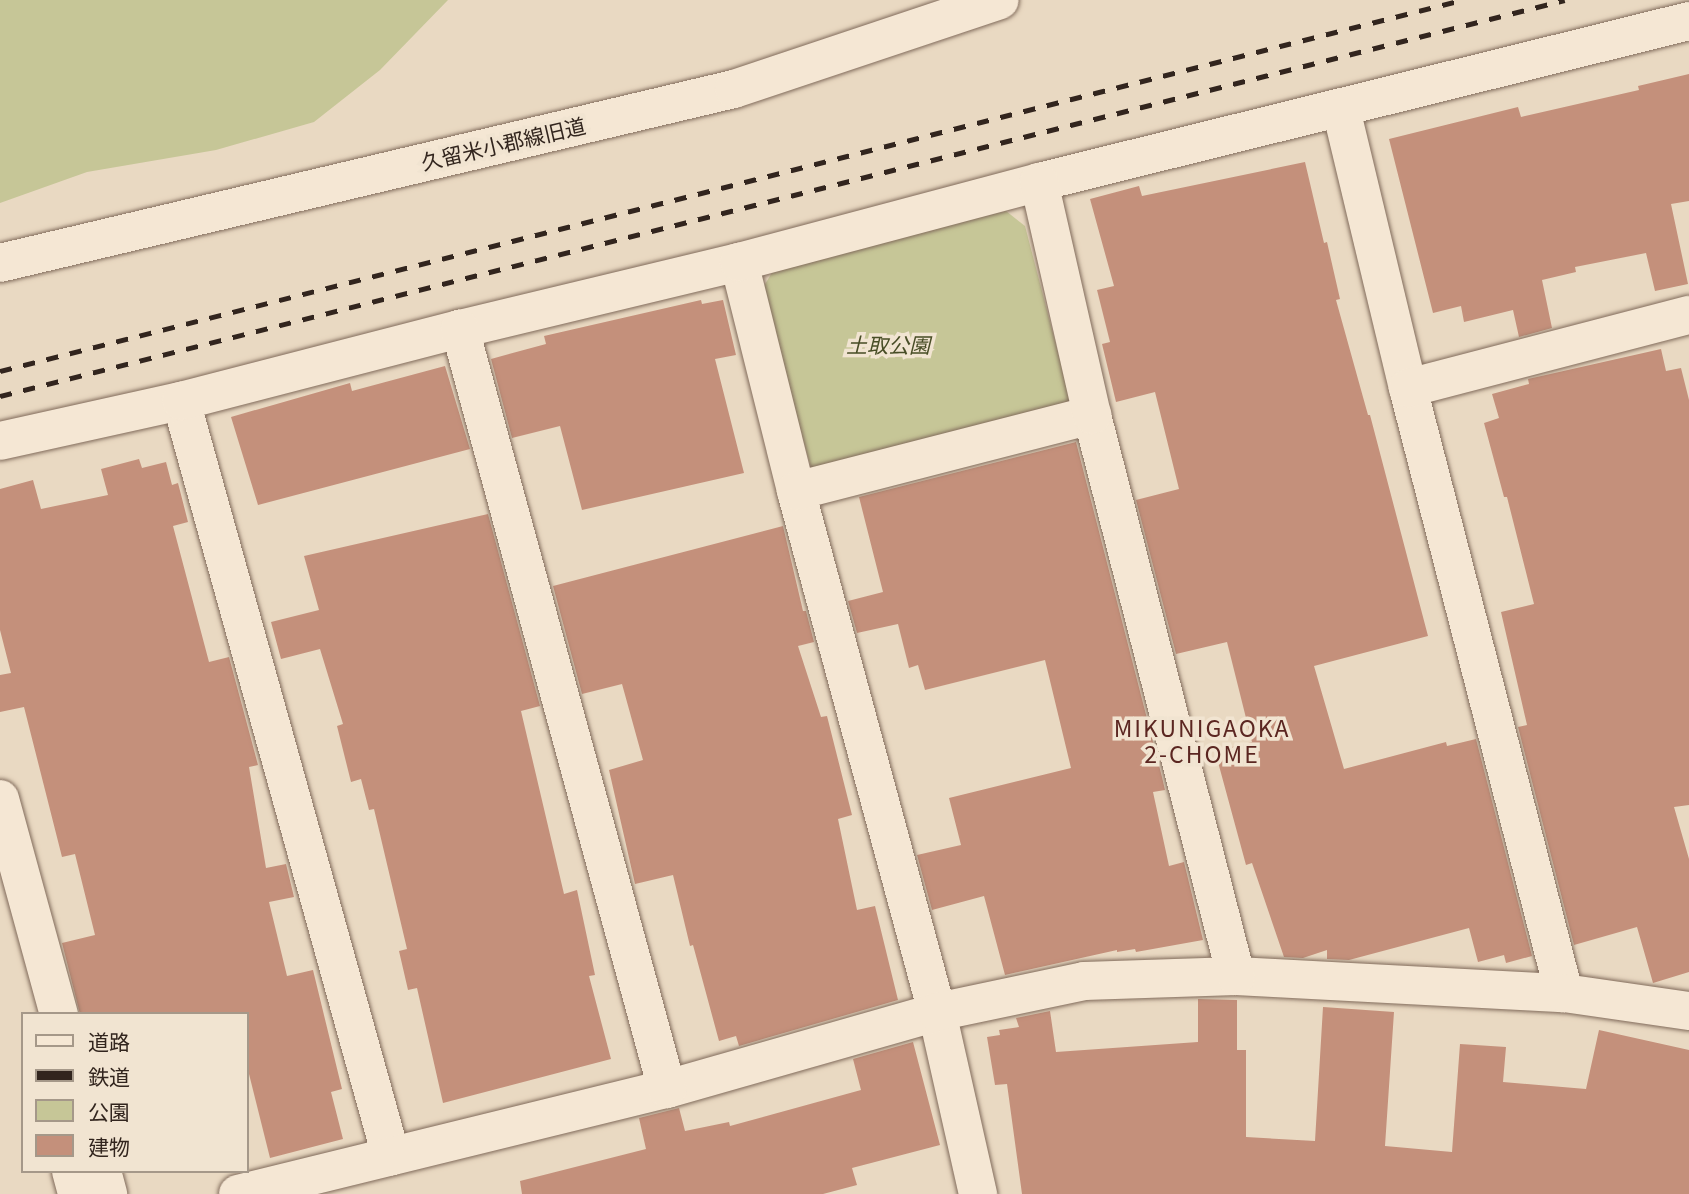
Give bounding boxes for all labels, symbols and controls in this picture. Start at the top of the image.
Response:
street label: 久留米小郡線旧道 [418,112,588,174]
park label: 土取公園 [846,331,930,357]
district label: MIKUNIGAOKA 2-CHOME [1115,713,1289,767]
legend [21,1012,248,1173]
text: 道路 [88,1026,130,1056]
text: 鉄道 [88,1061,130,1091]
text: 公園 [88,1096,130,1126]
text: 建物 [88,1131,130,1161]

